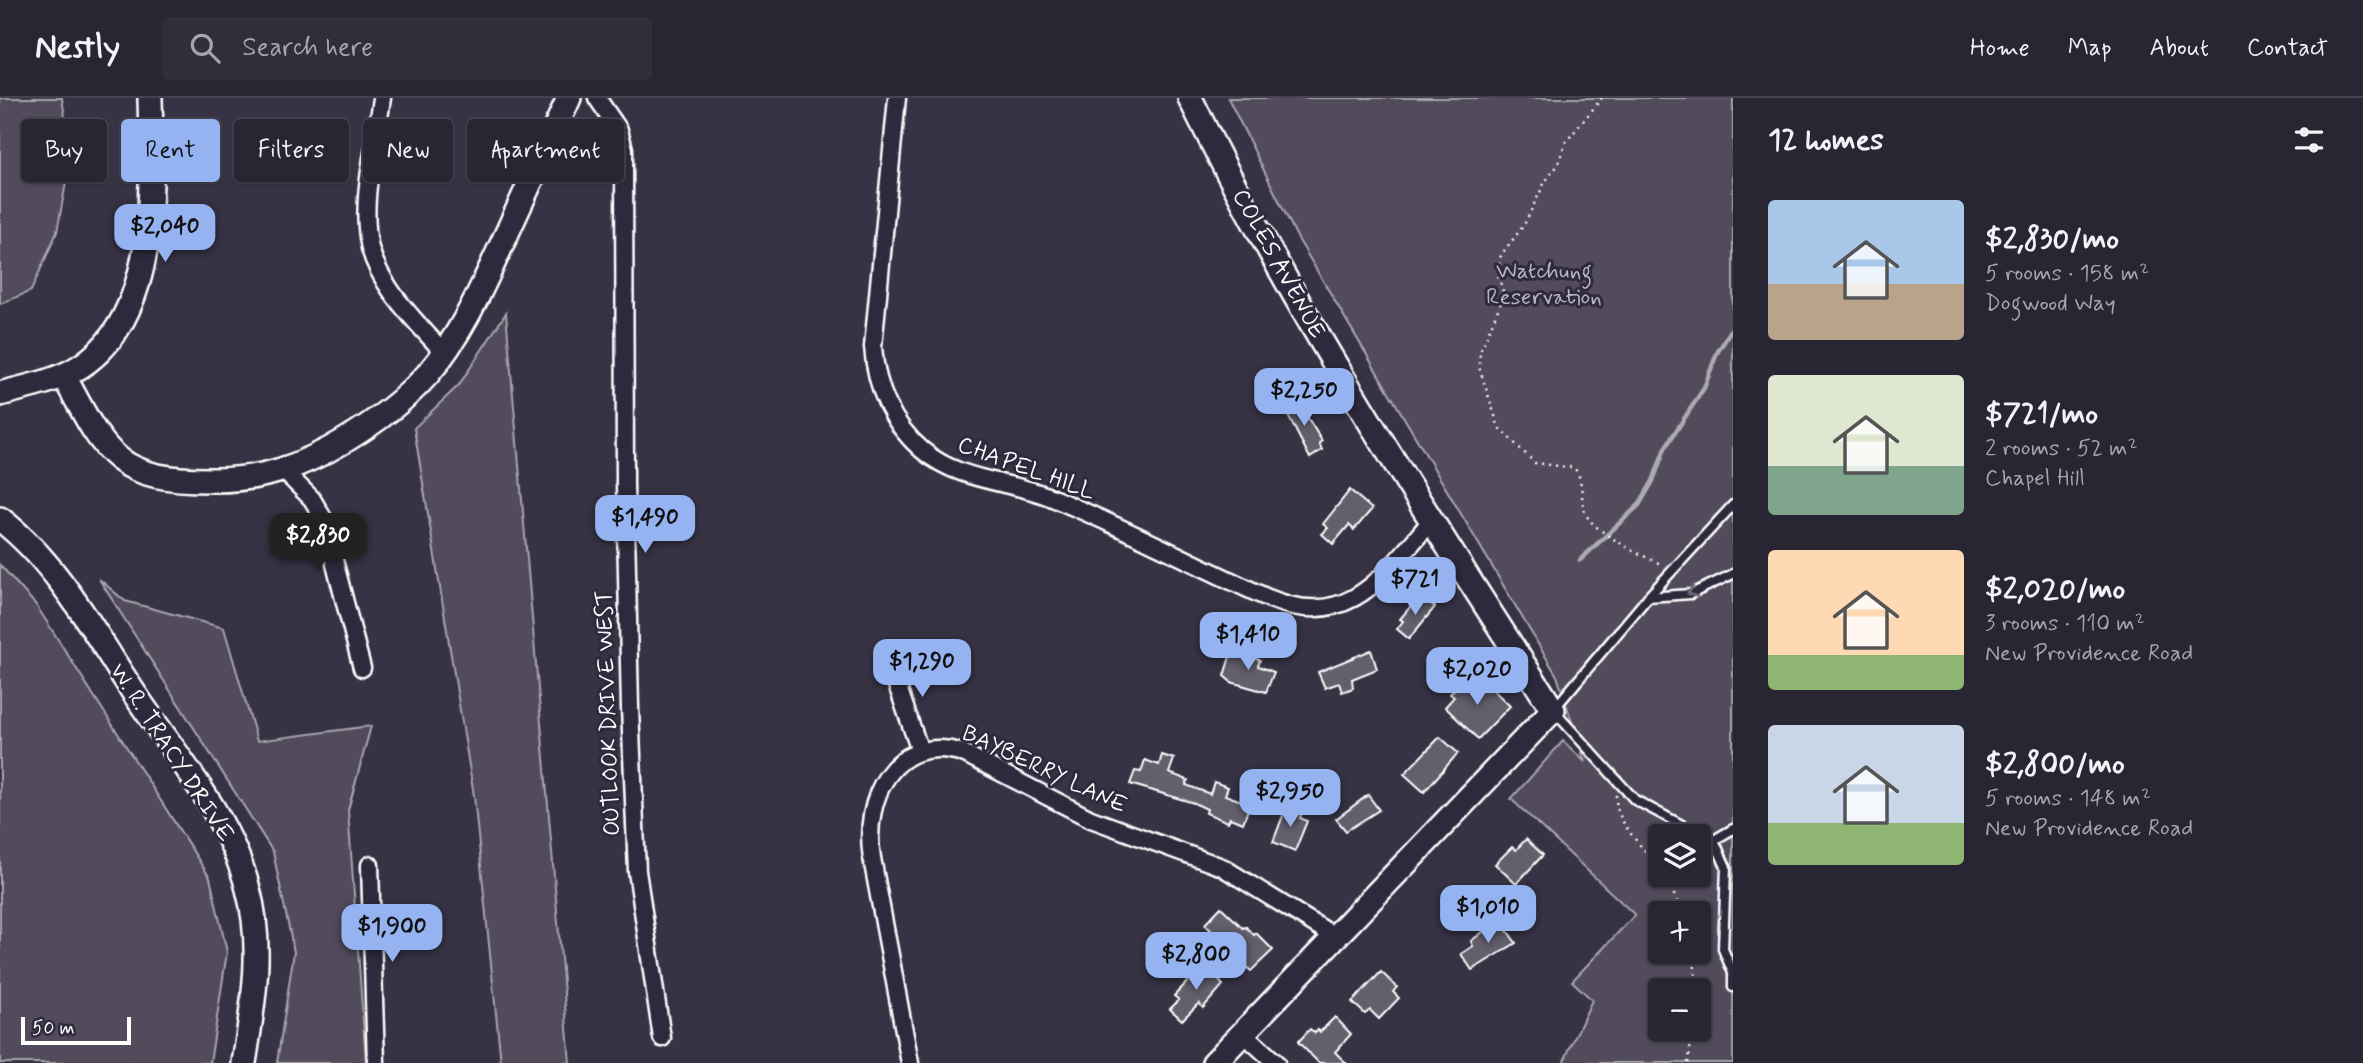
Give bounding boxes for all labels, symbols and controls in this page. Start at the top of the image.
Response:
search box [162,17,652,80]
text: Nestly [35,26,120,70]
icon: search [186,29,224,67]
text: Search here [242,31,373,65]
text: Home [1970,33,2030,64]
text: Map [2068,33,2112,64]
text: About [2150,33,2209,64]
text: Contact [2247,33,2328,64]
chip: Buy [21,119,107,182]
chip: Rent [121,119,220,182]
chip: Filters [234,119,349,182]
chip: New [363,119,453,182]
chip: Apartment [467,119,624,182]
text: 12 homes [1768,121,1884,160]
icon: filters [2290,121,2328,159]
street label: COLES AVENUE [1225,184,1331,344]
pin: $2,040 [108,204,222,264]
text: $2,040 [130,212,200,242]
text: $2,830/mo [1985,220,2119,259]
icon: home [1824,228,1908,312]
park label: Watchung Reservation [1486,257,1602,313]
text: 5 rooms · 158 m² [1985,259,2149,289]
text: Dogwood Way [1985,289,2116,319]
pin: $2,250 [1247,368,1361,428]
text: $2,250 [1270,376,1338,406]
text: $721/mo [1985,395,2098,434]
icon: home [1824,403,1908,487]
street label: CHAPEL HILL [953,430,1099,508]
text: 2 rooms · 52 m² [1985,434,2138,464]
text: Chapel Hill [1985,464,2085,494]
pin: $1,490 [588,496,702,555]
text: $1,490 [611,503,679,533]
pin: $2,830 [261,514,375,573]
text: $2,830 [286,521,350,551]
pin: $721 [1374,558,1456,617]
text: $721 [1391,565,1439,595]
text: $2,020/mo [1985,570,2125,609]
icon: home [1824,578,1908,662]
one-way arrow [1687,584,1699,599]
street label: OUTLOOK DRIVE WEST [590,589,628,837]
text: 3 rooms · 110 m² [1985,609,2145,639]
pin: $1,410 [1191,612,1305,672]
text: $1,410 [1216,620,1280,650]
text: New Providence Road [1985,639,2193,669]
pin: $1,290 [865,640,979,699]
text: $1,290 [889,647,955,677]
pin: $2,020 [1420,648,1534,707]
text: $2,020 [1442,655,1512,685]
street label: W. R. TRACY DRIVE [102,658,240,848]
street label: BAYBERRY LANE [957,719,1131,821]
text: $2,800/mo [1985,745,2125,784]
icon: home [1824,753,1908,837]
pin: $2,950 [1233,770,1347,829]
text: $2,950 [1255,777,1325,807]
text: 5 rooms · 148 m² [1985,784,2151,814]
text: New Providence Road [1985,814,2193,844]
map controls [1648,824,1711,1041]
button: layers [1648,824,1711,887]
pin: $1,010 [1431,886,1545,945]
text: $1,010 [1456,893,1520,923]
button: + [1648,901,1711,964]
pin: $1,900 [335,904,449,964]
text: $1,900 [357,912,427,942]
pin: $2,800 [1139,932,1253,992]
text: $2,800 [1161,940,1231,970]
button: − [1648,978,1711,1041]
scale bar [21,1014,131,1046]
text: 50 m [32,1016,75,1041]

